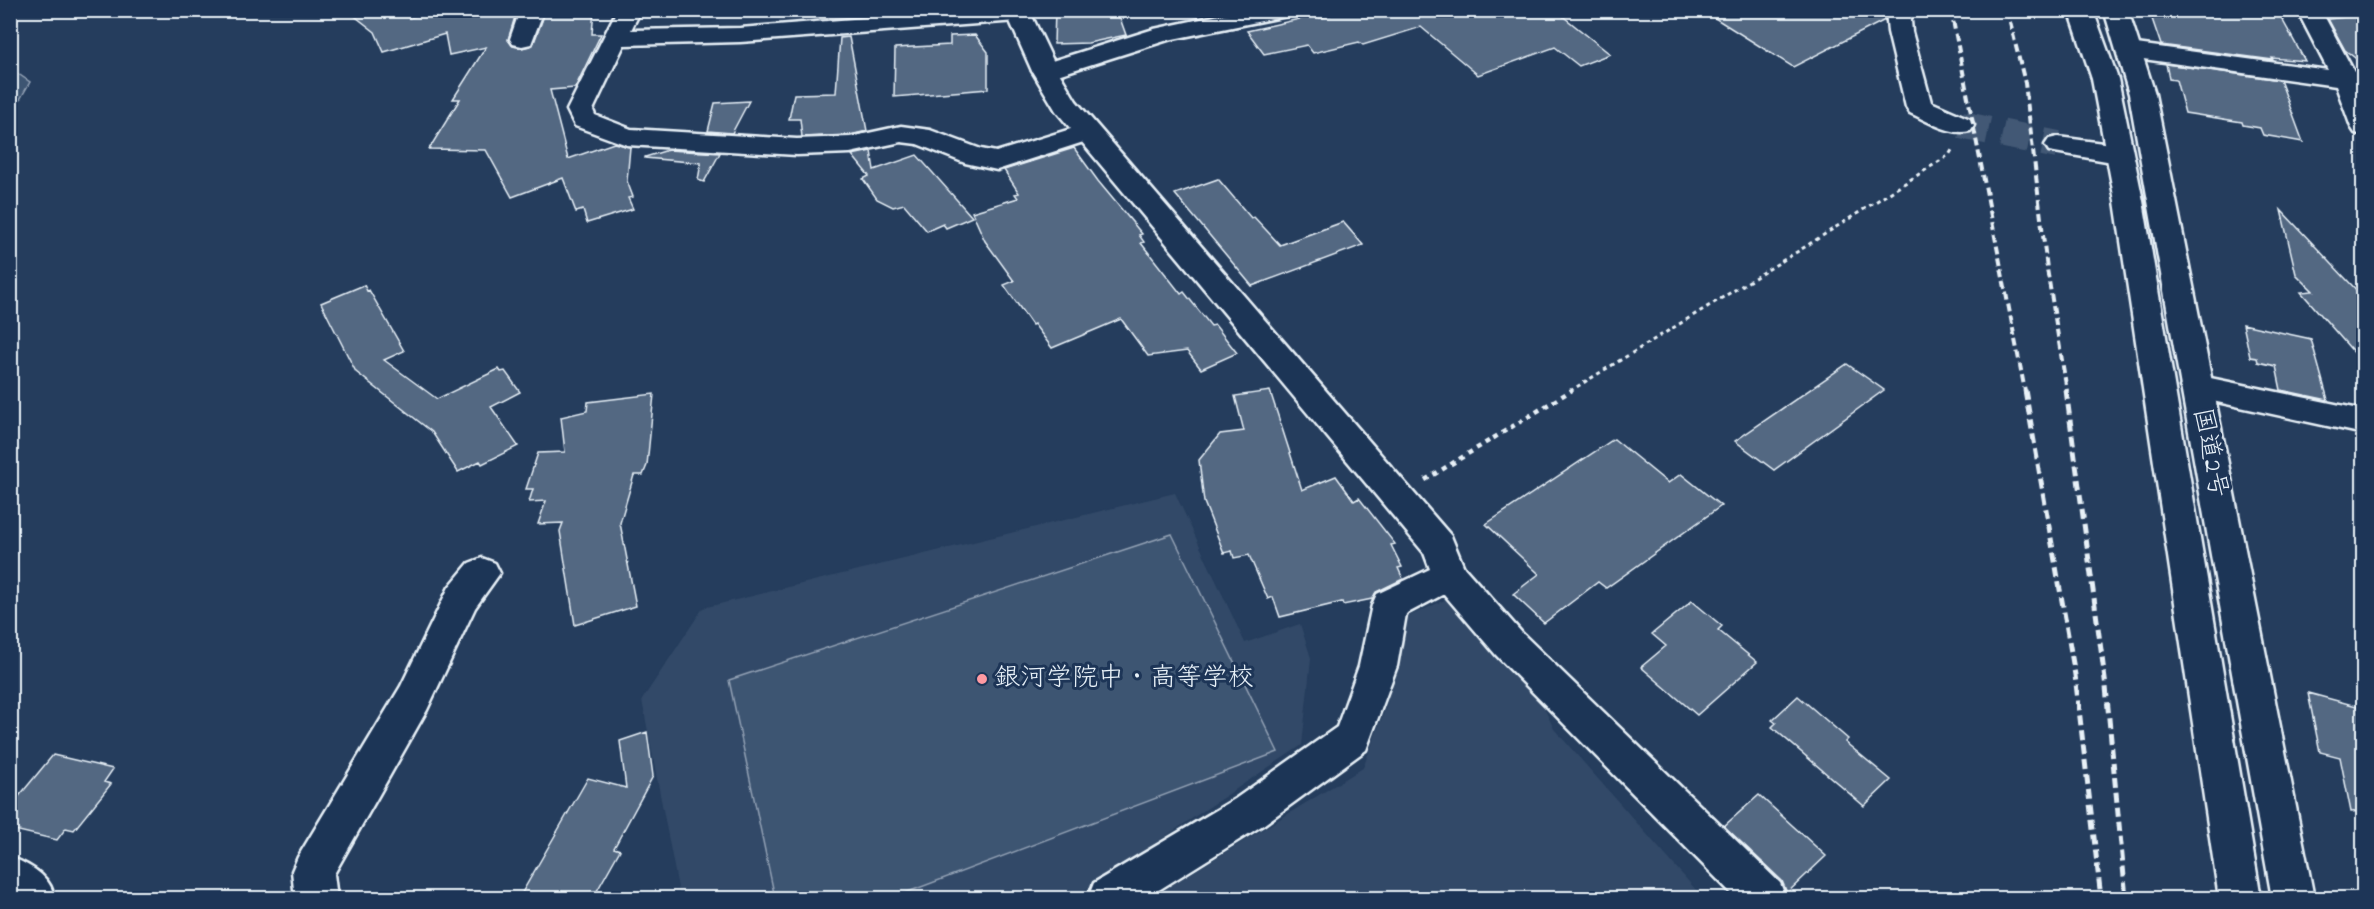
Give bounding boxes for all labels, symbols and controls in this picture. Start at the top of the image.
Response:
street label: 国道2号 [2182,405,2236,501]
place label: 銀河学院中・高等学校 [994,660,1254,698]
marker: 銀河学院中・高等学校 [975,672,989,686]

